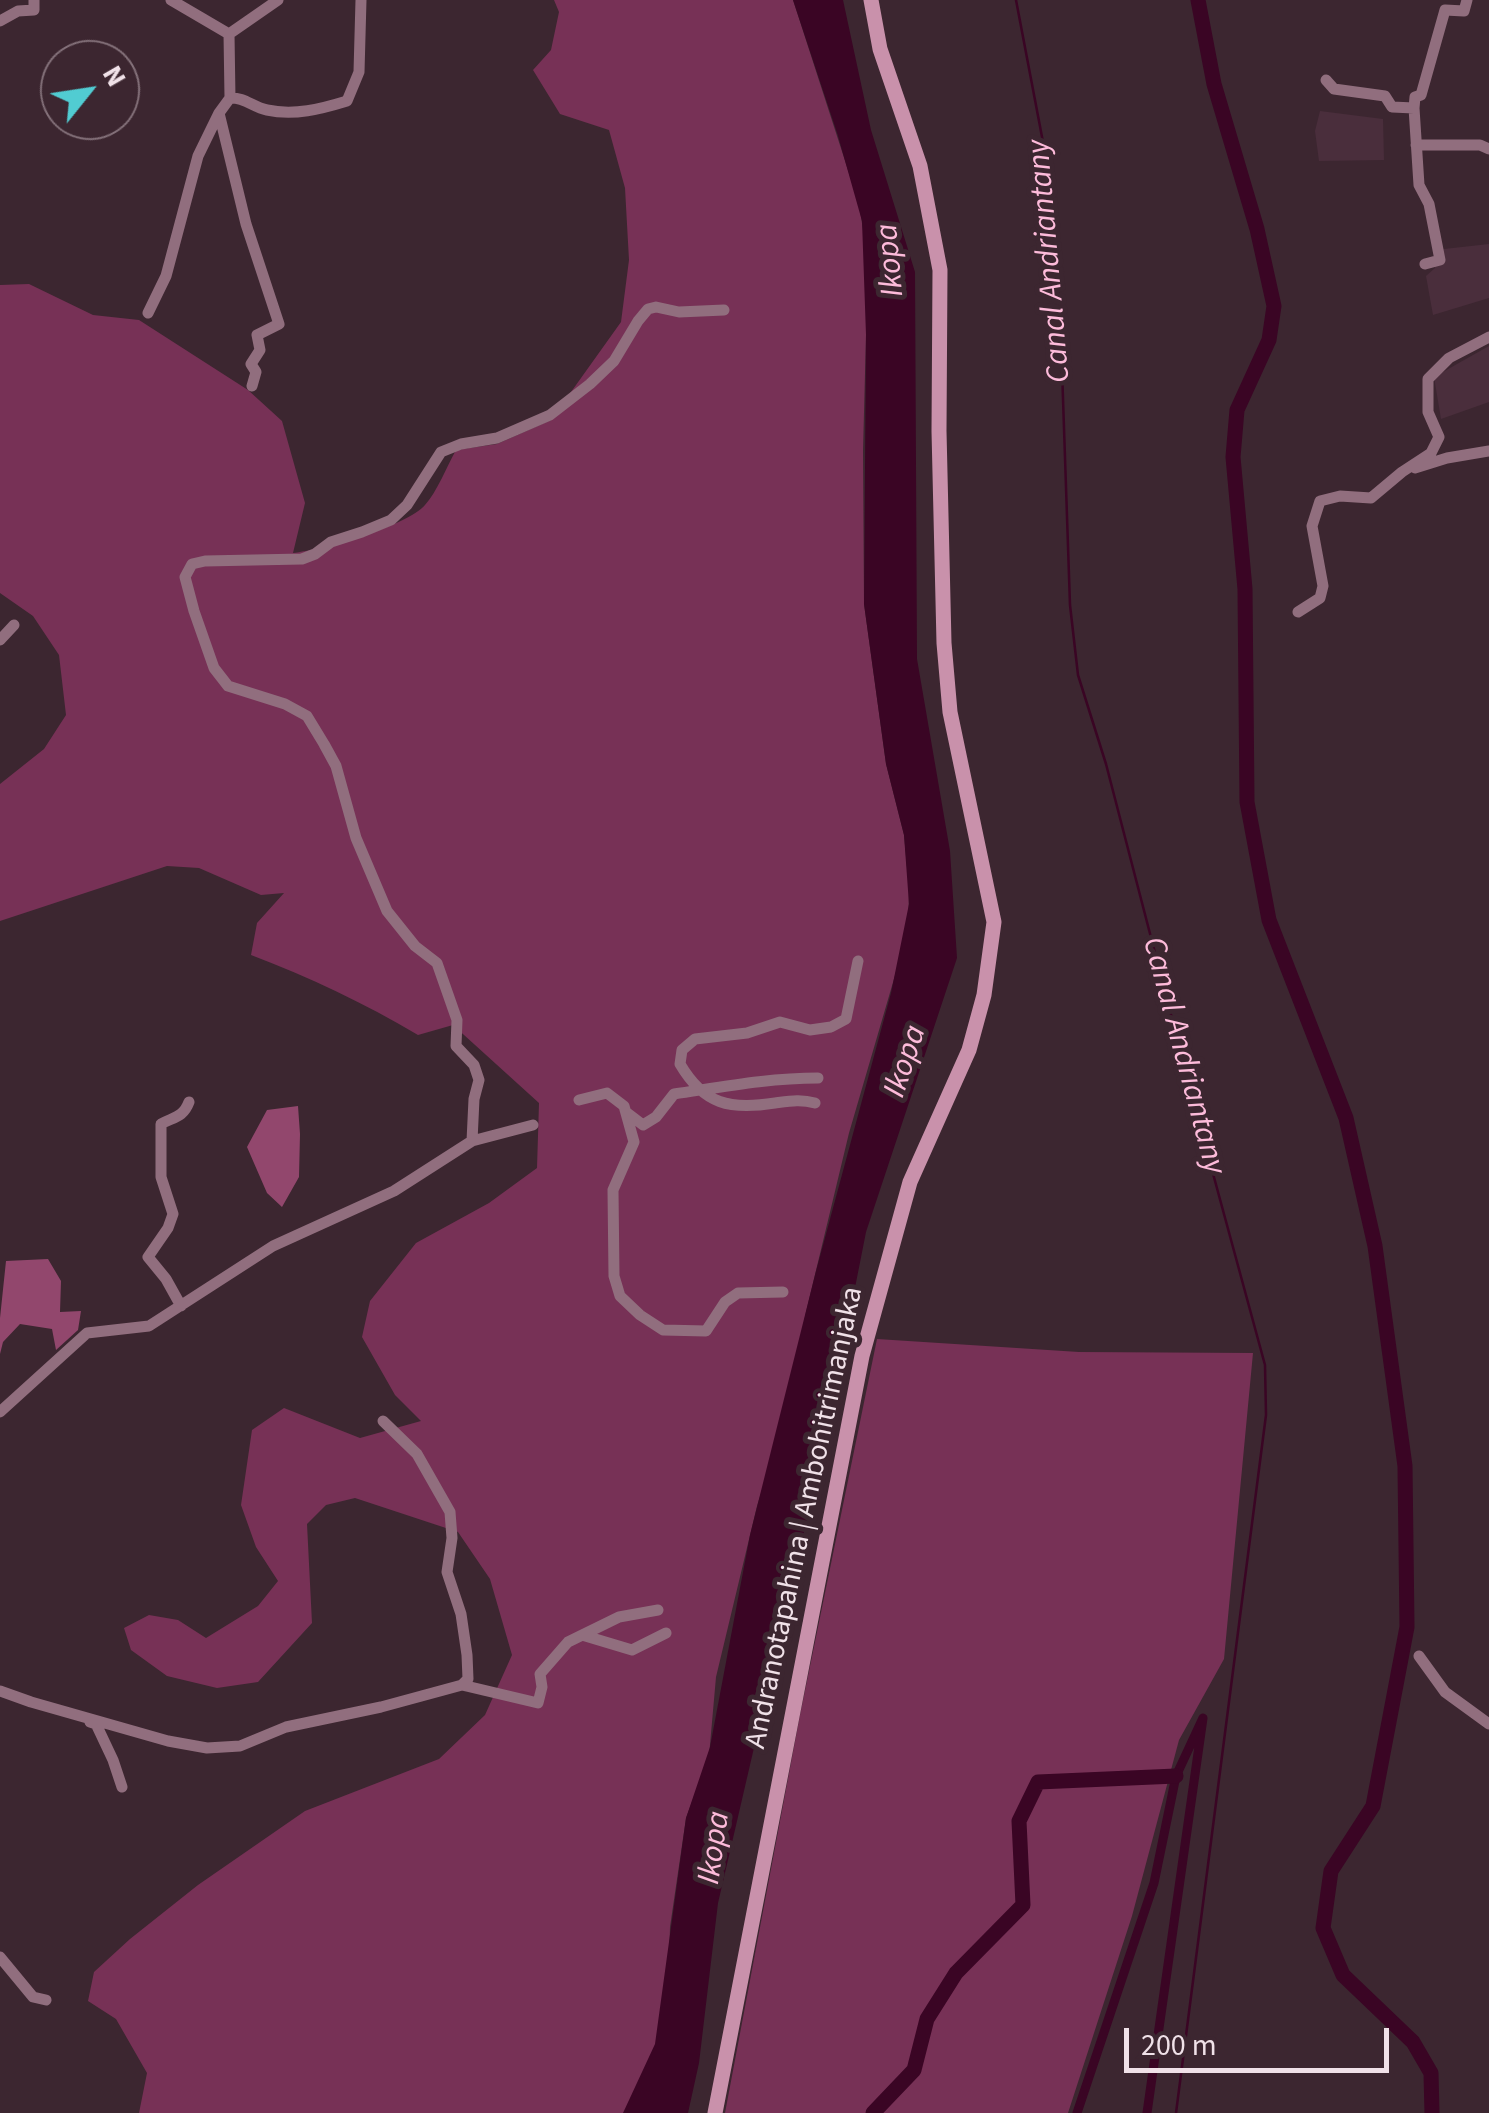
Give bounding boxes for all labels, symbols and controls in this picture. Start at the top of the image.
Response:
north arrow [40,40,140,140]
text: N [92,58,136,94]
water label: Canal Andriantany [1021,138,1081,384]
water label: Ikopa [870,222,914,298]
water label: Canal Andriantany [1132,933,1232,1179]
water label: Ikopa [877,1021,937,1103]
street label: Andranotapahina | Ambohitrimanjaka [739,1284,873,1752]
water label: Ikopa [692,1809,740,1887]
scale bar [1129,2008,1394,2070]
text: 200 m [1141,2024,1217,2067]

